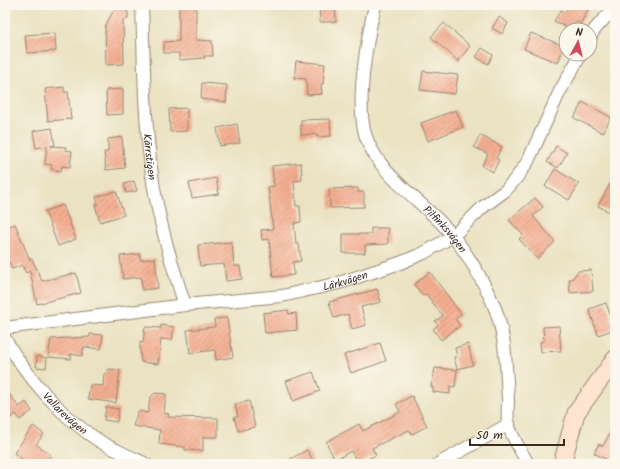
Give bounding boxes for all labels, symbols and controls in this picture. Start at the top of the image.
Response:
north arrow [558,22,598,62]
text: N [575,24,584,42]
street label: Kärrstigen [137,133,161,181]
street label: Pilfinksvägen [418,202,471,257]
street label: Lärkvägen [321,266,370,296]
street label: Vallarevägen [38,388,91,440]
scale bar [470,421,564,447]
text: 50 m [476,426,503,445]

